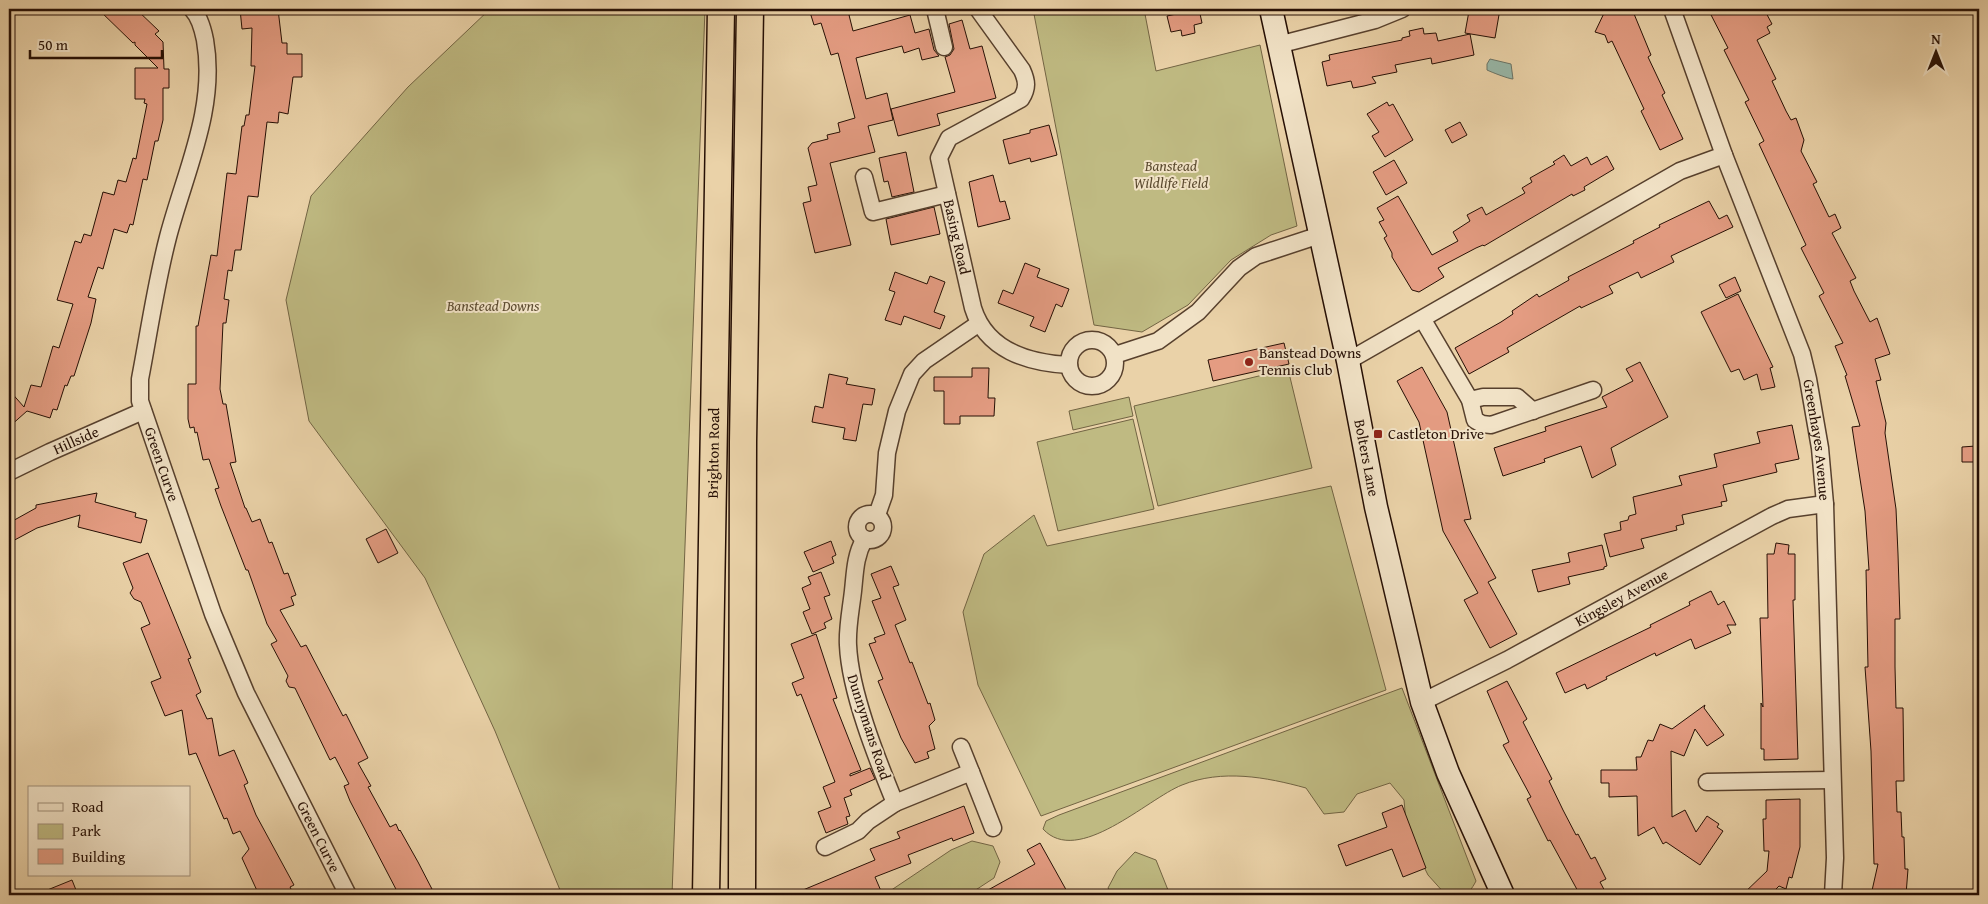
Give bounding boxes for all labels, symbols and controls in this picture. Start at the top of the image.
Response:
scale bar [30,28,162,60]
north arrow [1910,28,1960,78]
text: N [1931,29,1941,49]
text: 50 m [38,34,69,55]
park label: Banstead Wildlife Field [1134,155,1208,193]
street label: Basing Road [939,197,976,276]
park label: Banstead Downs [446,295,540,316]
place label: Banstead Downs Tennis Club [1259,342,1361,380]
marker: Banstead Downs Tennis Club [1243,356,1255,368]
street label: Greenhayes Avenue [1798,377,1836,501]
street label: Brighton Road [702,407,724,499]
street label: Bolters Lane [1349,417,1385,498]
street label: Hillside [50,421,102,459]
place label: Castleton Drive [1388,423,1484,444]
street label: Green Curve [140,424,185,504]
marker: Castleton Drive [1372,428,1384,440]
street label: Kingsley Avenue [1571,564,1672,631]
street label: Dunnymans Road [843,671,896,782]
legend [28,786,190,876]
text: Road [72,796,103,817]
street label: Green Curve [292,797,346,876]
text: Park [72,820,101,841]
text: Building [72,846,126,867]

